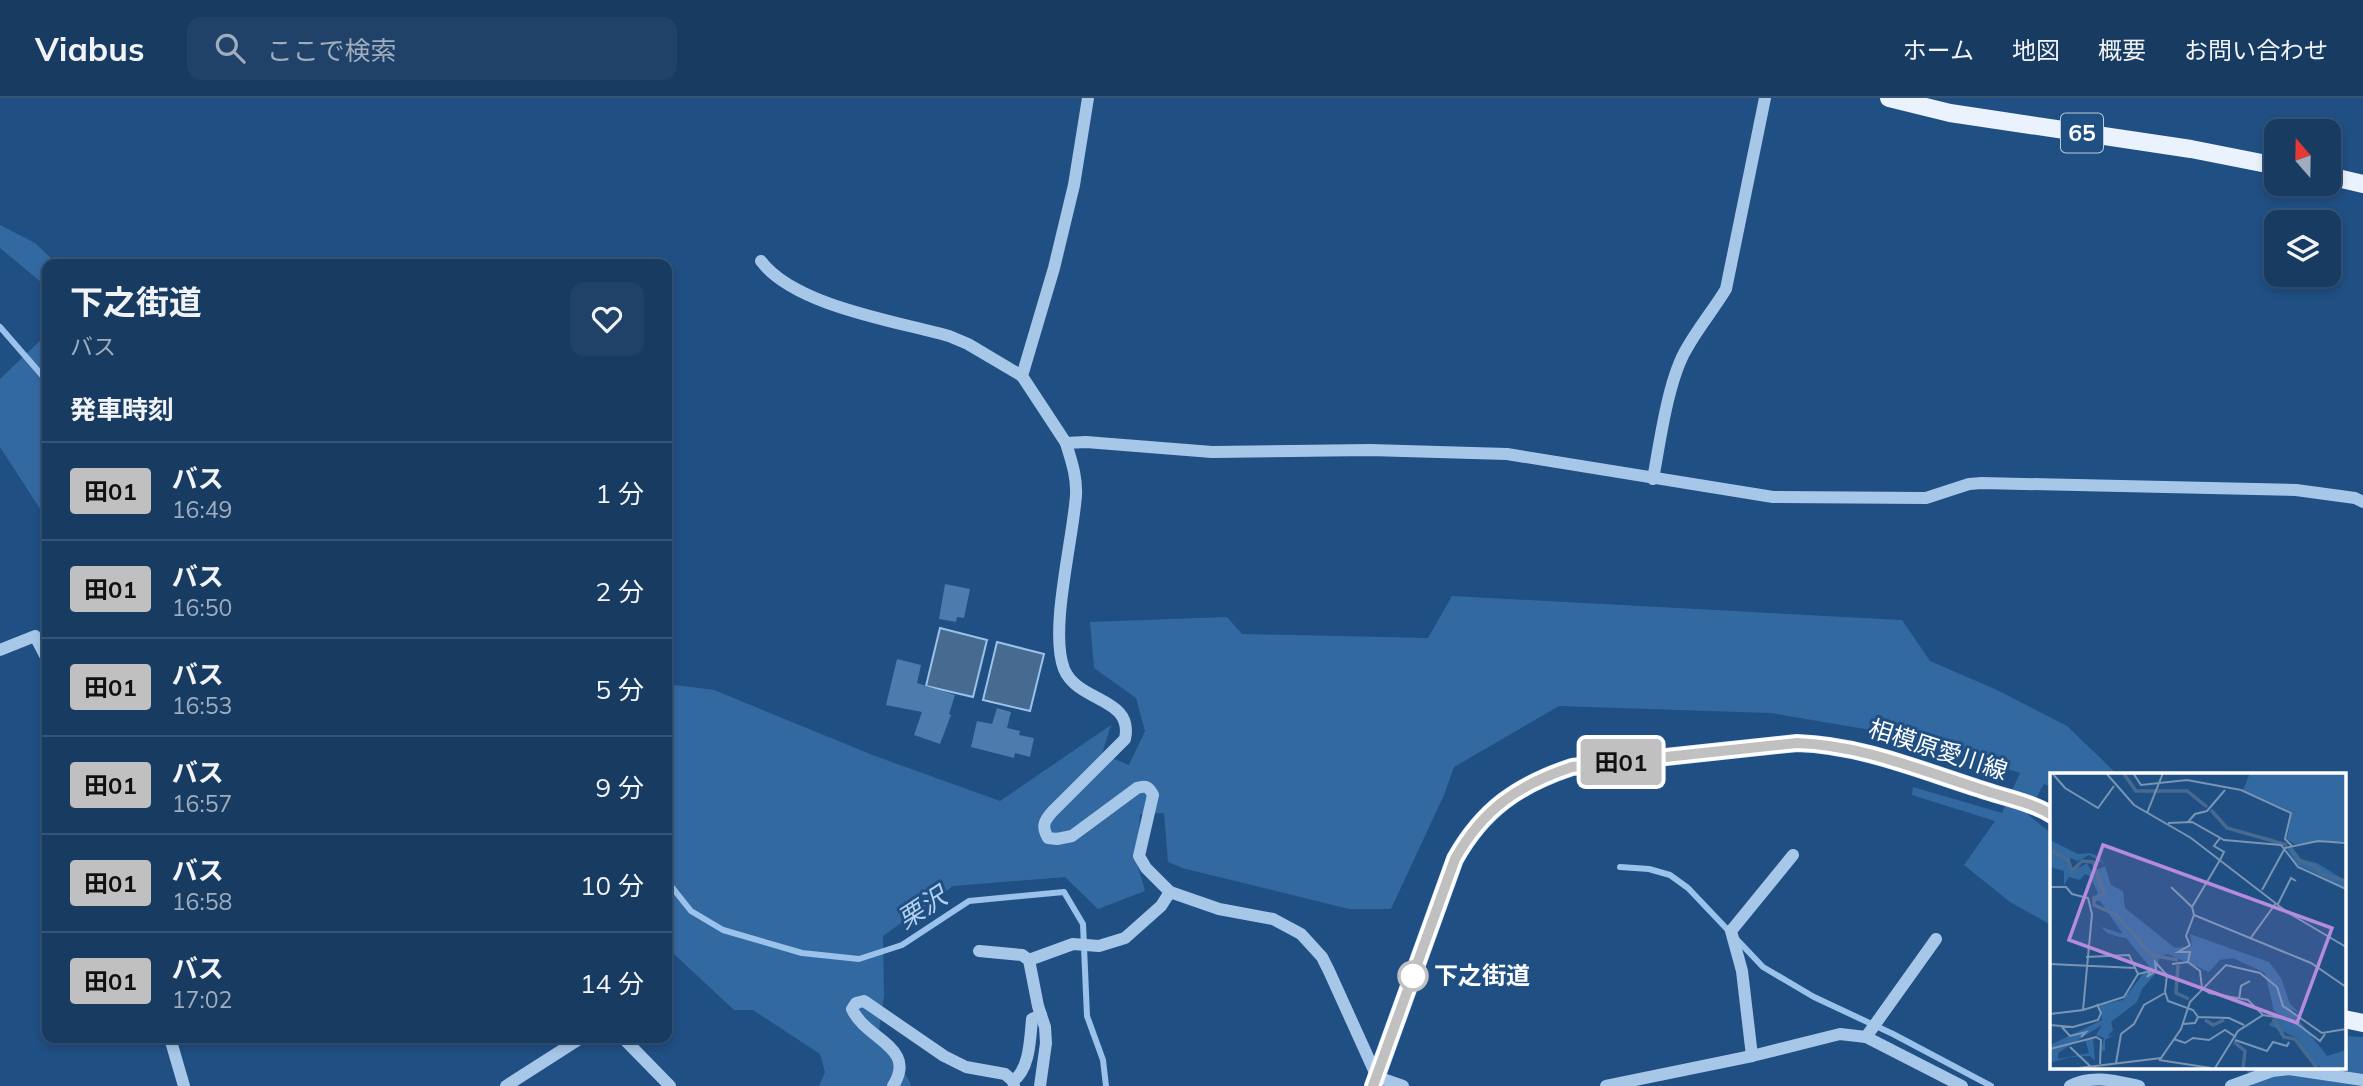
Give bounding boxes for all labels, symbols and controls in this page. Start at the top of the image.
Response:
search box [187,17,677,80]
text: Viabus [35,28,145,69]
icon: search [211,29,249,67]
text: ここで検索 [267,34,397,67]
text: ホーム [1903,35,1974,65]
text: 地図 [2012,35,2060,65]
text: 概要 [2098,35,2146,65]
text: お問い合わせ [2184,35,2328,65]
road number: 65 [2061,114,2103,152]
north arrow [2264,119,2342,196]
map controls [2264,119,2341,287]
button: layers [2264,210,2341,287]
text: 下之街道 [70,281,202,322]
button: heart [570,282,644,356]
text: バス [70,332,116,361]
text: 発車時刻 [70,393,174,426]
text: バス [172,462,224,495]
text: 田01 [84,476,137,506]
text: 1 分 [596,477,644,510]
text: 16:49 [172,495,232,524]
text: バス [172,560,224,593]
text: 田01 [84,574,137,604]
text: 2 分 [596,575,644,608]
text: 16:50 [172,593,232,622]
text: バス [172,658,224,691]
text: 田01 [84,672,137,702]
text: 5 分 [596,673,644,706]
text: 16:53 [172,691,232,720]
street label: 相模原愛川線 [1865,713,2011,786]
line badge: 田01 [1581,739,1661,785]
text: 田01 [1595,747,1647,777]
text: バス [172,756,224,789]
text: 田01 [84,770,137,800]
text: 9 分 [596,771,644,804]
inset map [2050,773,2346,1068]
text: 16:57 [172,789,232,818]
text: バス [172,854,224,887]
text: 田01 [84,868,137,898]
text: 10 分 [580,869,644,902]
water label: 栗沢 [891,878,955,936]
text: 16:58 [172,887,232,916]
text: バス [172,952,224,985]
place label: 下之街道 [1434,960,1530,990]
marker: 下之街道 [1398,961,1428,991]
text: 田01 [84,966,137,996]
text: 14 分 [580,967,644,1000]
text: 17:02 [172,985,232,1014]

